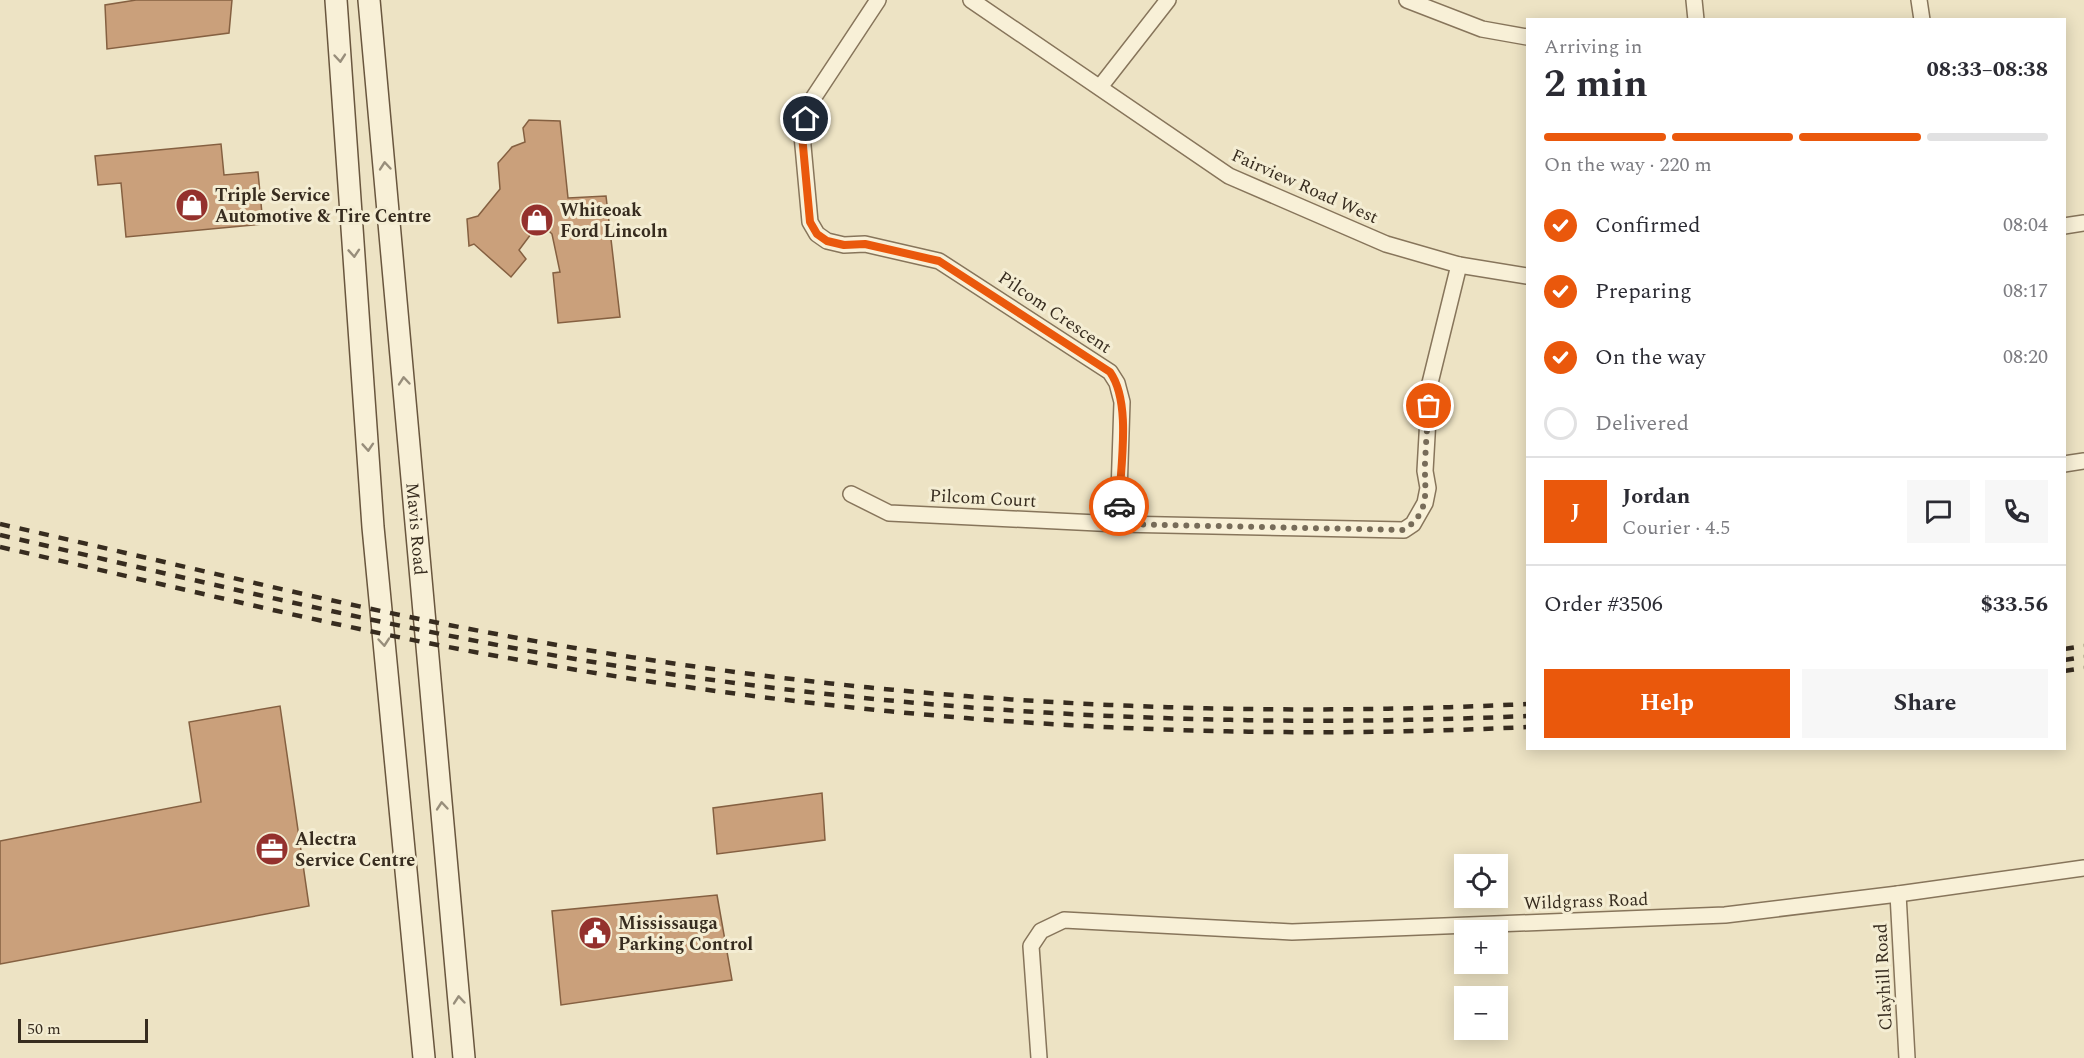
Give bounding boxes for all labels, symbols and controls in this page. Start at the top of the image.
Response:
text: Arriving in [1544,32,1642,62]
text: 08:33–08:38 [1926,53,2048,86]
one-way arrow [334,54,347,63]
text: 2 min [1544,55,1648,114]
pin [780,93,831,144]
icon: home [789,102,822,135]
street label: Fairview Road West [1227,142,1383,231]
text: On the way · 220 m [1544,150,1712,180]
one-way arrow [379,161,392,171]
place label: Triple Service Automotive & Tire Centre [215,182,431,230]
shop icon: Triple Service Automotive & Tire Centre [174,187,210,223]
place label: Whiteoak Ford Lincoln [560,197,668,245]
shop icon: Whiteoak Ford Lincoln [519,202,555,238]
icon: check [1544,209,1577,242]
text: Confirmed [1595,209,1701,242]
text: 08:04 [2003,210,2048,240]
one-way arrow [347,248,360,257]
street label: Pilcom Crescent [993,264,1117,360]
icon: check [1544,275,1577,308]
text: Preparing [1595,275,1692,308]
text: 08:17 [2003,276,2048,306]
icon: check [1544,341,1577,374]
text: On the way [1595,341,1706,374]
text: 08:20 [2003,342,2048,372]
one-way arrow [398,377,411,386]
pin [1403,380,1454,431]
icon: bag [1412,389,1445,422]
text: Delivered [1595,407,1689,440]
one-way arrow [361,443,374,452]
courier [1089,476,1149,536]
text: Jordan [1622,480,1690,513]
button: chat [1907,480,1970,543]
button: phone [1985,480,2048,543]
street label: Mavis Road [398,481,434,577]
street label: Pilcom Court [929,482,1037,515]
icon: car [1103,490,1136,523]
text: J [1571,495,1580,528]
text: Courier · 4.5 [1622,513,1730,543]
text: Order #3506 [1544,588,1663,621]
text: $33.56 [1980,588,2048,621]
one-way arrow [377,637,390,646]
button: Help [1544,669,1790,738]
button: Share [1802,669,2048,738]
one-way arrow [436,801,449,810]
place label: Alectra Service Centre [295,826,415,874]
office icon: Alectra Service Centre [254,831,290,867]
map controls [1454,854,1508,1040]
button: locate [1454,854,1508,908]
street label: Wildgrass Road [1523,886,1649,917]
place label: Mississauga Parking Control [618,910,753,958]
public building icon: Mississauga Parking Control [577,915,613,951]
button: + [1454,920,1508,974]
street label: Clayhill Road [1867,923,1900,1031]
button: − [1454,986,1508,1040]
one-way arrow [453,995,466,1004]
scale bar [18,1016,148,1044]
text: 50 m [27,1017,61,1041]

